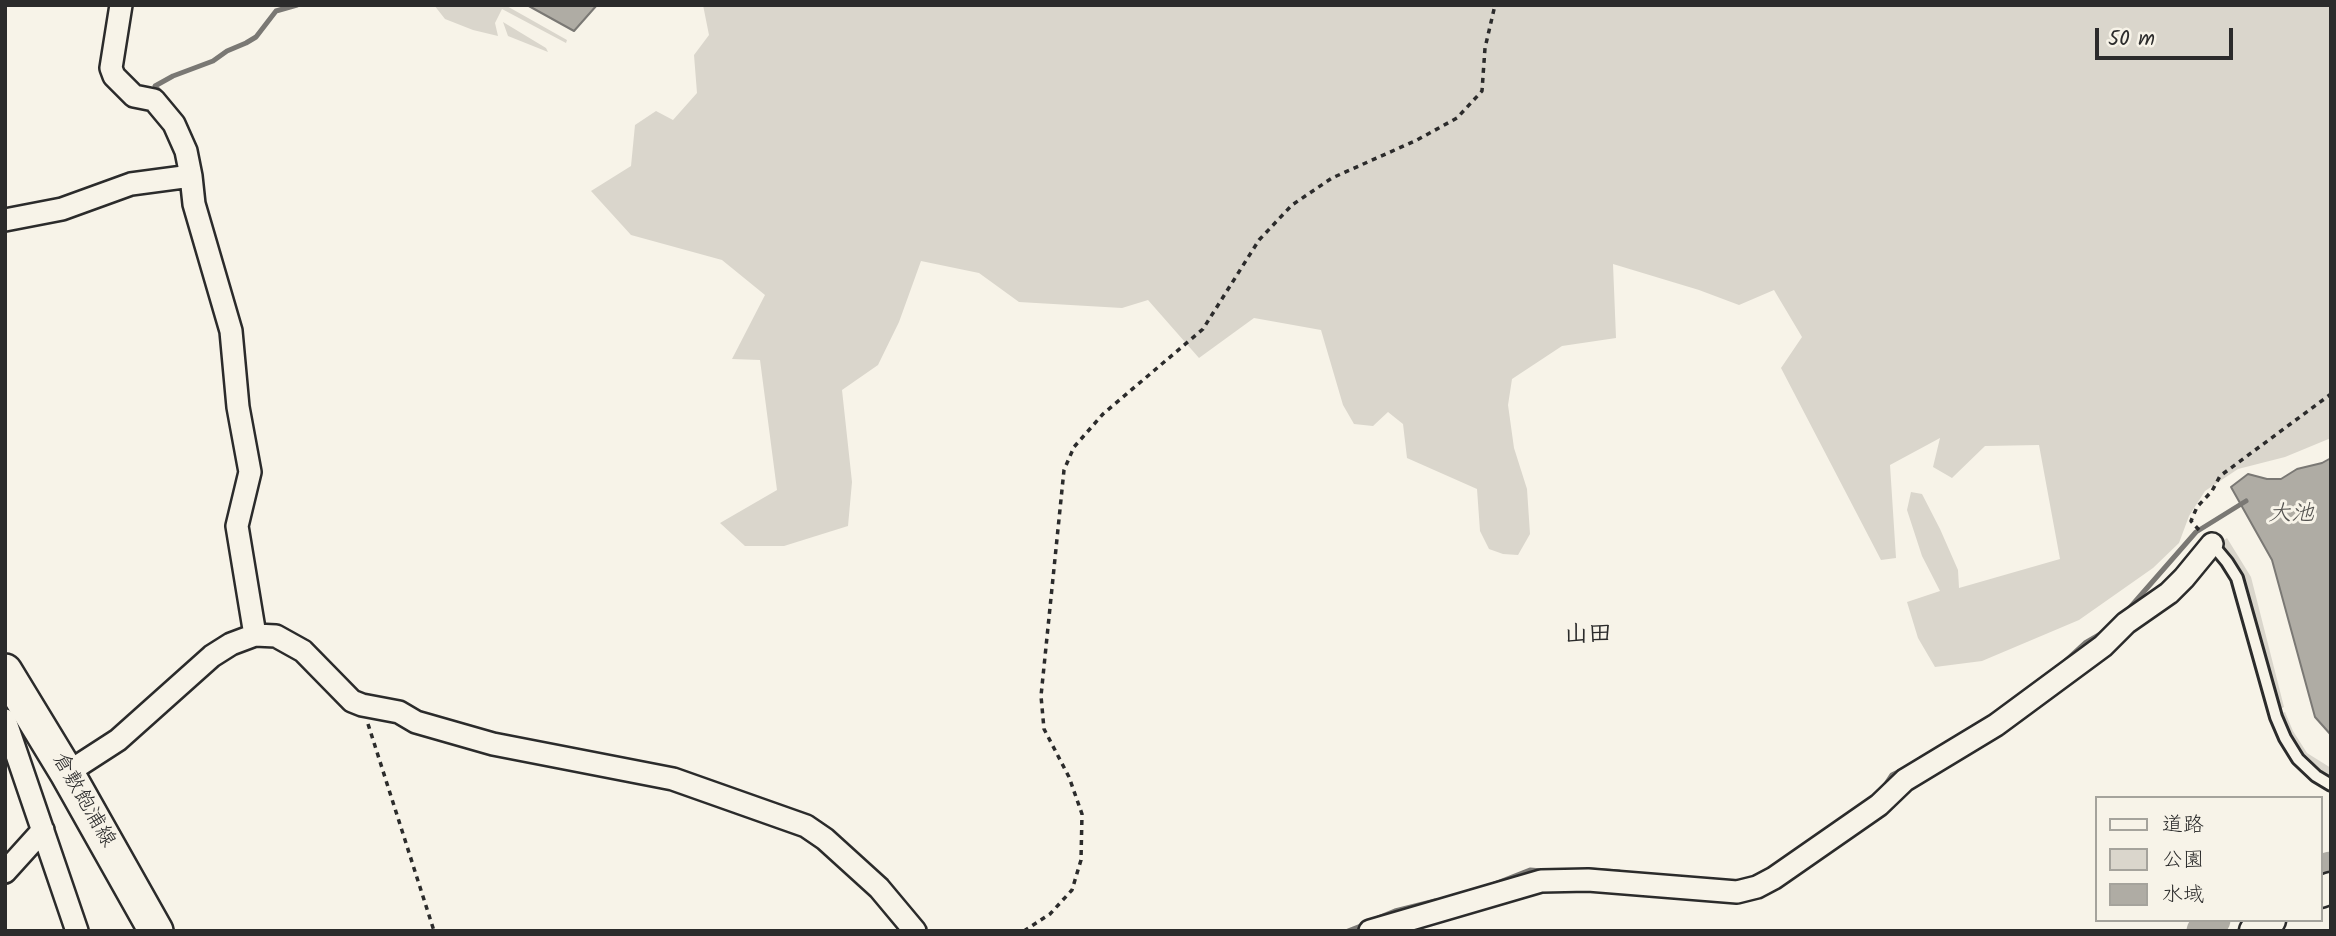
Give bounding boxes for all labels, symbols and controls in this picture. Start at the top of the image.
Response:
scale bar [2098,14,2236,58]
text: 50 m [2108,23,2155,56]
water label: 大池 [2268,502,2314,530]
district label: 山田 [1564,623,1612,651]
street label: 倉敷飽浦線 [45,749,119,853]
legend [2094,796,2322,922]
text: 道路 [2162,809,2204,842]
text: 公園 [2162,844,2204,877]
text: 水域 [2162,879,2204,912]

